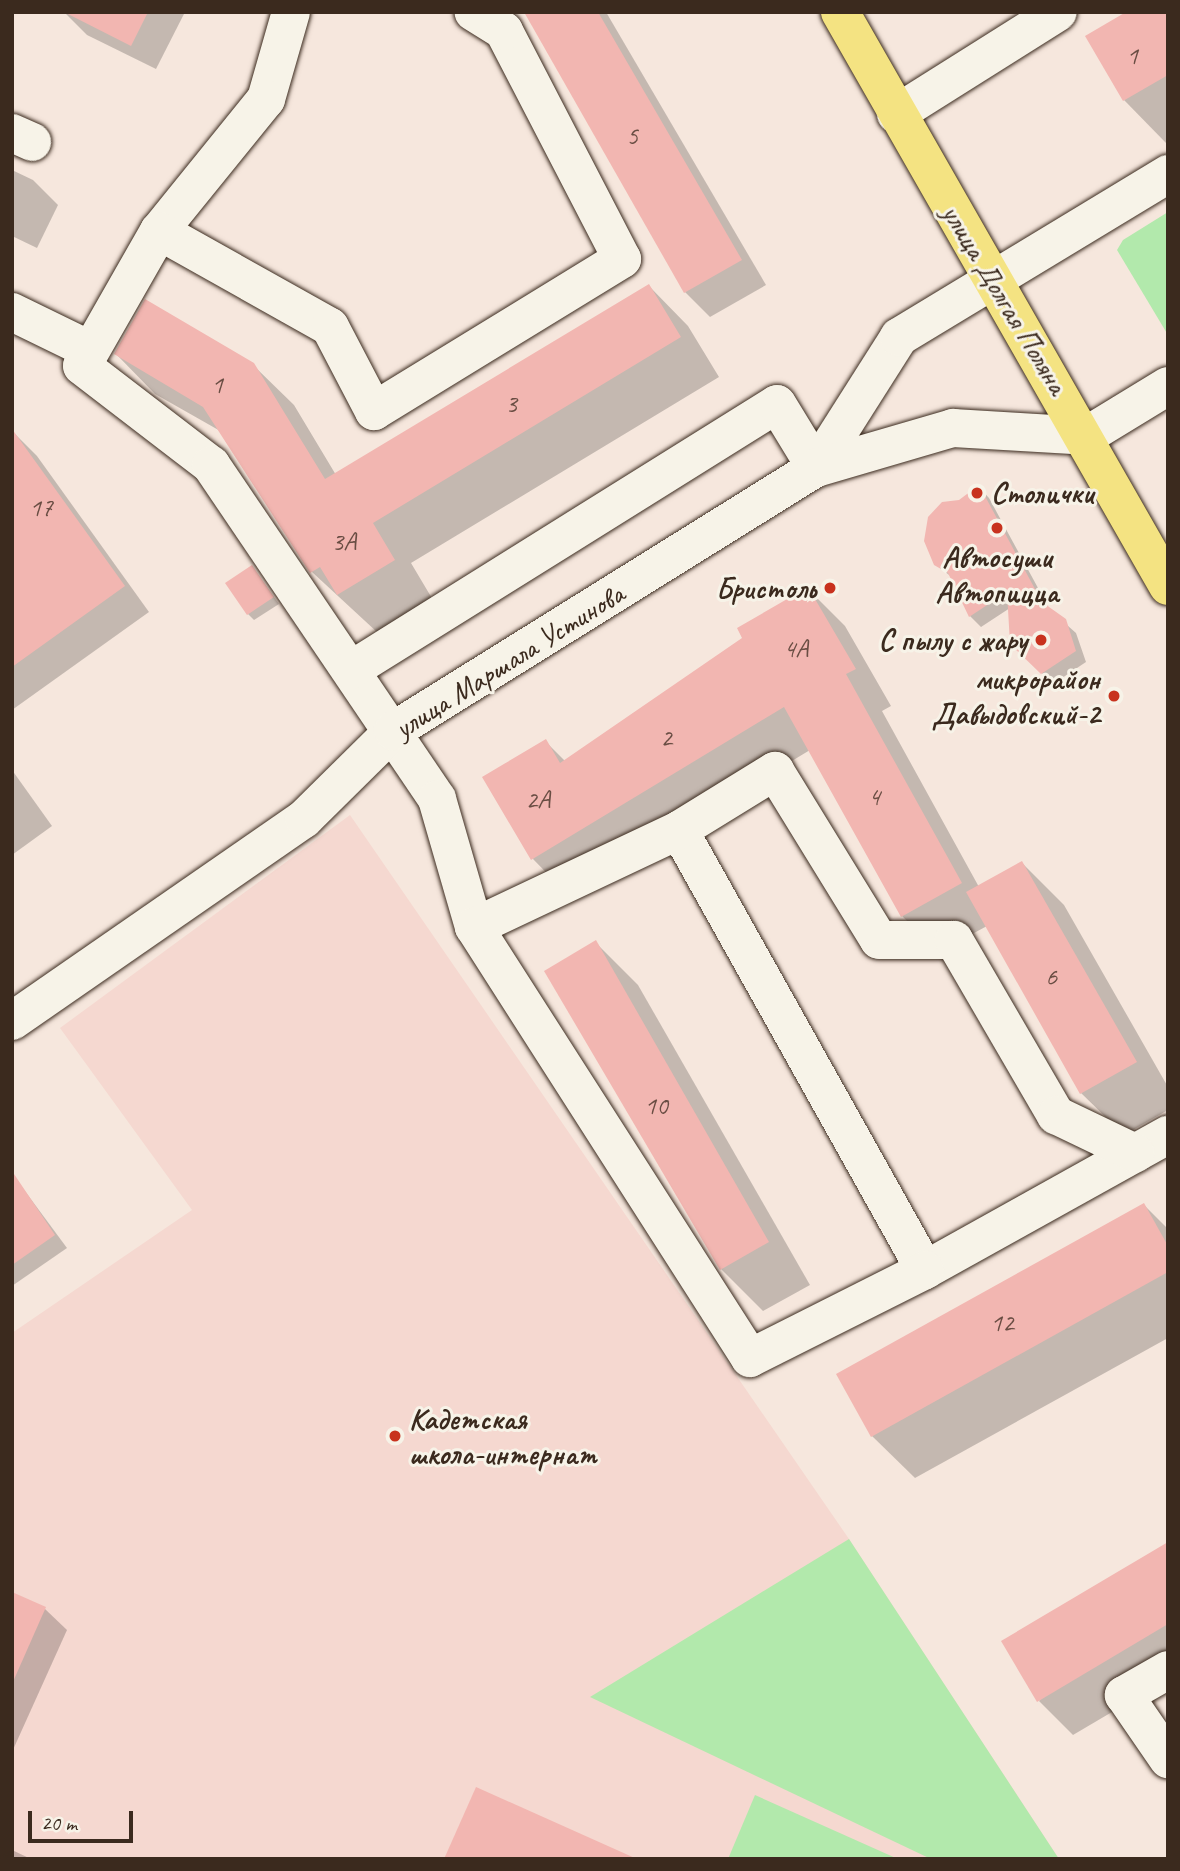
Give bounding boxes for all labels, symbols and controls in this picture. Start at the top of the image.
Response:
house number: 1 [1126,40,1138,72]
house number: 5 [626,120,638,152]
street label: улица Долгая Поляна [934,196,1076,402]
house number: 1 [211,369,223,401]
house number: 3 [505,388,517,420]
place label: Столички [991,475,1093,511]
marker: Столички [969,485,985,501]
house number: 17 [29,492,53,524]
marker: Автосуши Автопицца [989,520,1005,536]
house number: 3А [332,526,356,558]
place label: Автосуши Автопицца [936,539,1058,610]
place label: Бристоль [716,570,816,606]
street label: улица Маршала Устинова [387,575,631,747]
marker: Бристоль [822,580,838,596]
place label: C пылу с жару [875,622,1027,658]
marker: C пылу с жару [1033,632,1049,648]
house number: 4А [784,633,808,665]
place label: микрорайон Давыдовский-2 [932,661,1100,732]
marker: микрорайон Давыдовский-2 [1106,688,1122,704]
house number: 2 [660,722,672,754]
house number: 4 [868,781,880,813]
house number: 2А [526,784,550,816]
house number: 6 [1045,961,1057,993]
house number: 10 [644,1090,668,1122]
house number: 12 [990,1307,1014,1339]
place label: Кадетская школа-интернат [409,1401,596,1472]
marker: Кадетская школа-интернат [387,1428,403,1444]
scale bar [32,1798,136,1842]
text: 20 m [41,1810,77,1836]

